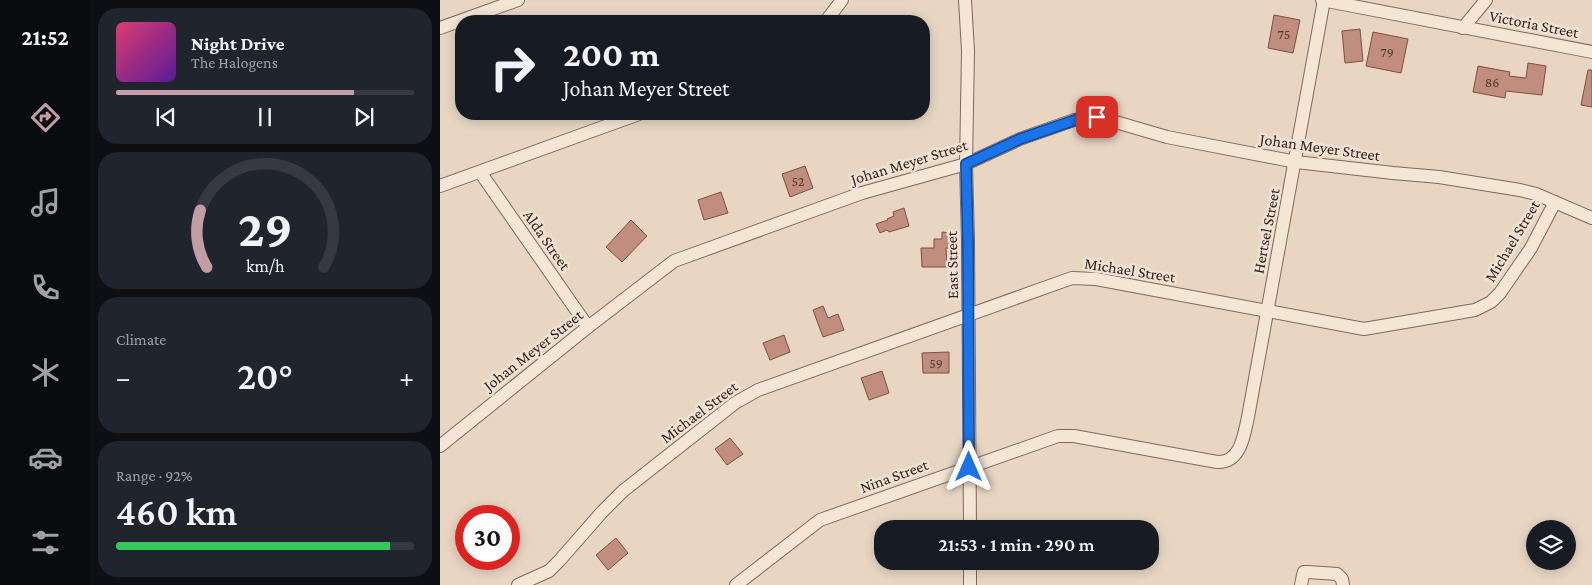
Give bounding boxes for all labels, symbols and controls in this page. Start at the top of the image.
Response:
street label: Victoria Street [1488,7,1581,41]
text: 21:52 [21,25,69,50]
house number: 75 [1278,26,1290,42]
text: Night Drive [191,33,284,54]
icon: right [480,35,545,100]
text: 200 m [563,35,660,74]
house number: 79 [1380,44,1394,60]
text: The Halogens [191,54,278,71]
house number: 86 [1485,74,1499,90]
text: Johan Meyer Street [563,76,729,101]
pin [1076,96,1118,138]
icon: directions [28,100,63,135]
icon: previous [152,103,180,131]
icon: pause [251,103,279,131]
icon: next [350,103,378,131]
icon: arrive [1083,103,1111,131]
street label: Johan Meyer Street [1257,130,1382,165]
street label: Johan Meyer Street [847,136,970,189]
house number: 52 [792,173,805,189]
icon: music [28,185,63,220]
street label: Hertsel Street [1249,186,1283,275]
street label: Michael Street [1481,197,1543,285]
text: 29 [238,199,292,257]
street label: Alda Street [520,207,574,274]
street label: East Street [943,230,961,299]
street label: Michael Street [1083,254,1177,286]
text: km/h [246,256,285,276]
icon: phone [28,270,63,305]
street label: Johan Meyer Street [479,306,587,396]
text: Climate [116,331,166,348]
icon: climate [28,355,63,390]
text: 20° [237,355,293,397]
house number: 59 [929,355,943,371]
text: − [116,362,131,393]
text: + [399,362,414,393]
street label: Michael Street [657,377,741,446]
icon: car [28,440,63,475]
position arrow [942,440,994,492]
street label: Nina Street [858,456,931,496]
text: Range · 92% [116,467,193,484]
text: 460 km [116,491,237,533]
speed limit sign: 30 [455,505,520,570]
map controls [1526,520,1576,570]
button: layers [1526,520,1576,570]
icon: filters [28,525,63,560]
text: 21:53 · 1 min · 290 m [938,534,1095,555]

